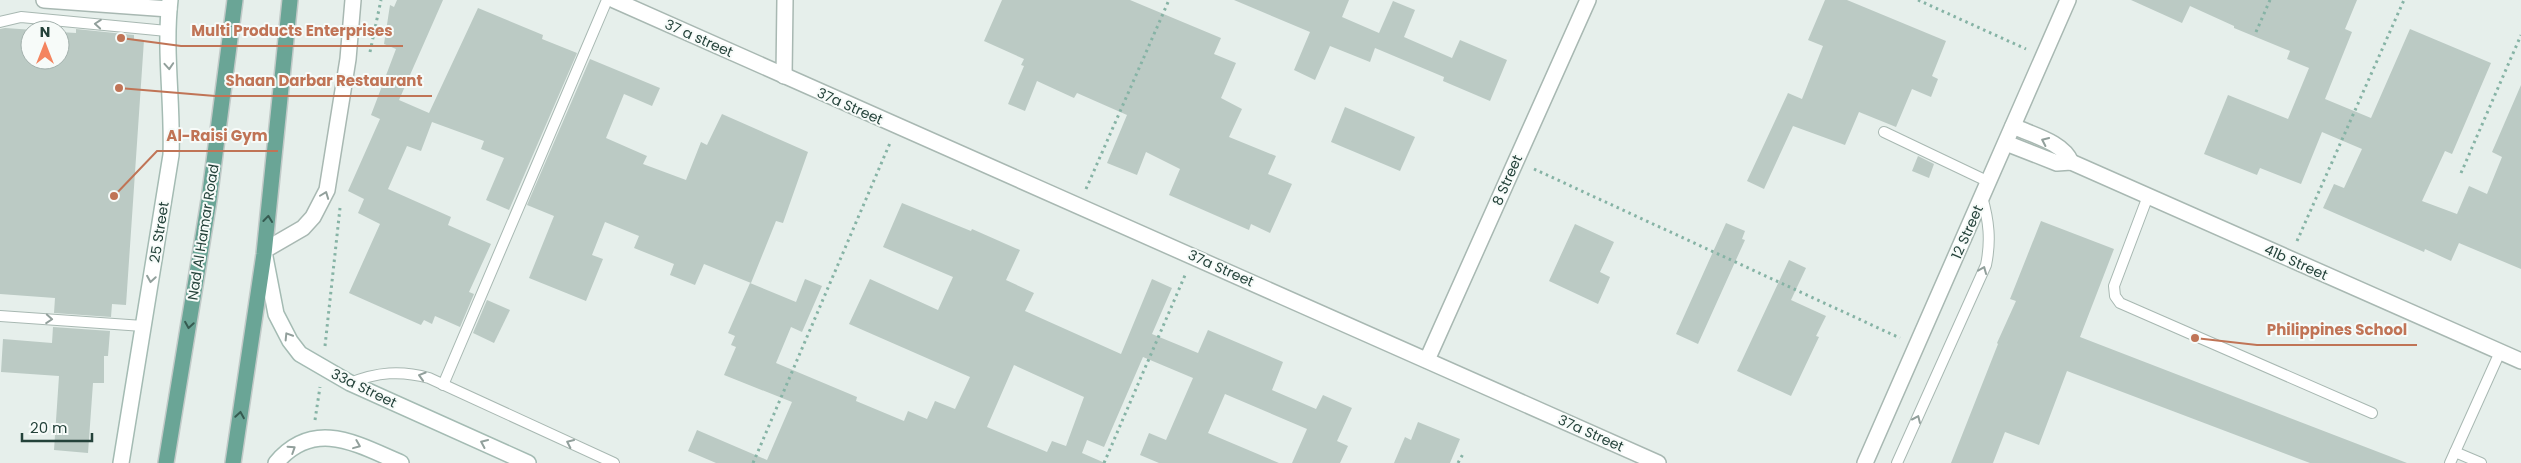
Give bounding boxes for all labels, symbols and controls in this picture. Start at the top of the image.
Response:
street label: 37 a street [662,14,736,62]
callout: Multi Products Enterprises [181,16,403,46]
one-way arrow [94,19,102,30]
north arrow [20,20,70,70]
text: Multi Products Enterprises [191,20,393,41]
text: N [40,22,50,42]
one-way arrow [163,62,174,70]
callout: Shaan Darbar Restaurant [215,66,432,96]
text: Shaan Darbar Restaurant [225,70,423,91]
street label: 37a Street [814,83,886,129]
callout: Al-Raisi Gym [157,121,278,151]
text: Al-Raisi Gym [166,125,268,146]
one-way arrow [2041,137,2050,147]
street label: 8 Street [1487,151,1527,209]
street label: Nad Al Hamar Road [182,163,224,301]
one-way arrow [318,191,329,200]
street label: 25 Street [144,200,174,264]
street label: 12 Street [1946,202,1988,262]
one-way arrow [262,215,273,223]
street label: 41b Street [2261,239,2331,285]
street label: 37a Street [1185,245,1257,291]
one-way arrow [1977,266,1988,275]
one-way arrow [146,276,157,284]
one-way arrow [45,314,53,325]
callout: Philippines School [2257,315,2417,345]
text: Philippines School [2267,319,2407,340]
one-way arrow [184,321,194,330]
one-way arrow [284,333,294,342]
street label: 33a Street [328,364,400,412]
one-way arrow [418,372,426,382]
scale bar [22,410,92,442]
one-way arrow [234,410,245,418]
street label: 37a Street [1555,410,1627,456]
one-way arrow [1911,415,1921,424]
text: 20 m [30,417,68,438]
one-way arrow [352,438,361,449]
one-way arrow [566,438,575,449]
one-way arrow [480,439,489,450]
one-way arrow [287,445,296,455]

